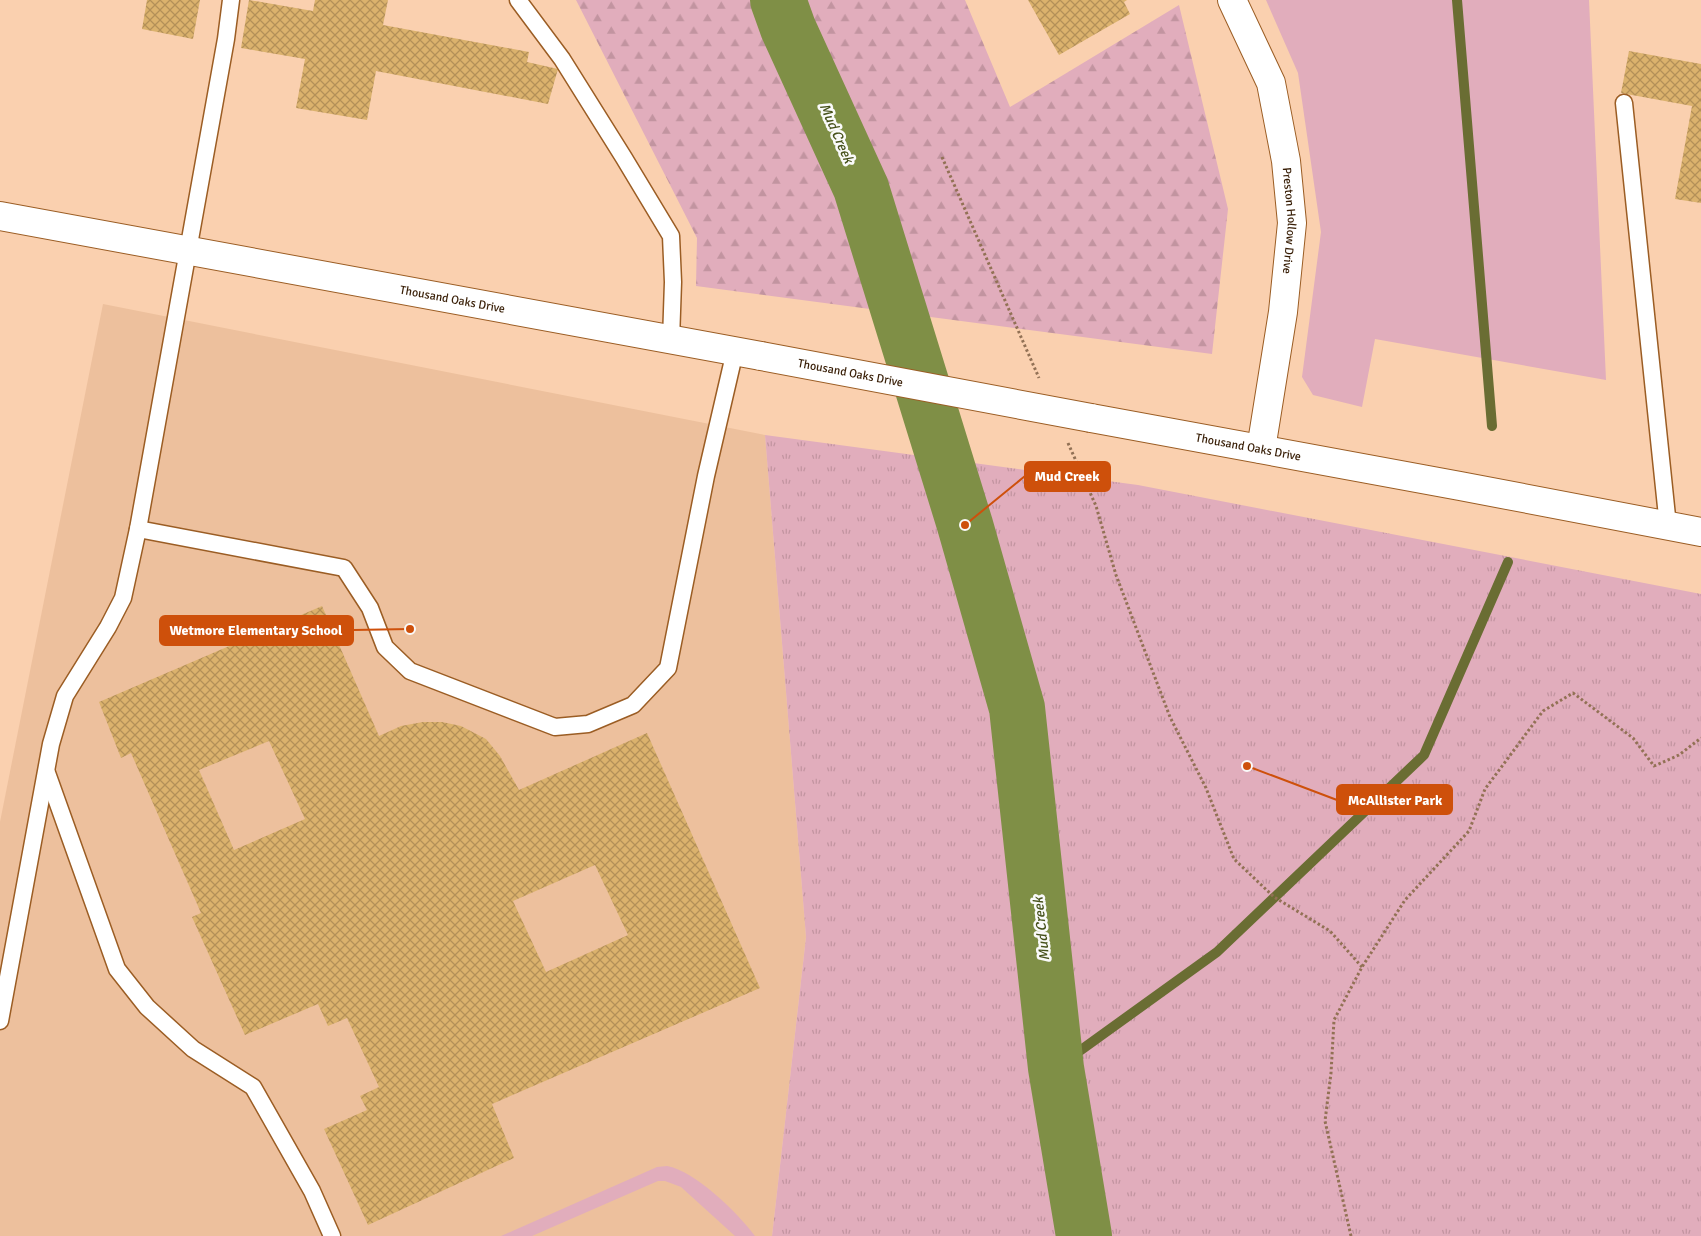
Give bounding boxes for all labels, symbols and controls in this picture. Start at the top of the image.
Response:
water label: Mud Creek [816,101,858,168]
street label: Preston Hollow Drive [1279,167,1299,275]
street label: Thousand Oaks Drive [398,283,506,317]
street label: Thousand Oaks Drive [796,356,904,391]
street label: Thousand Oaks Drive [1194,430,1302,465]
callout: Mud Creek [1025,462,1110,491]
text: Mud Creek [1034,468,1100,485]
callout: Wetmore Elementary School [160,616,353,645]
text: Wetmore Elementary School [169,622,343,639]
callout: McAllister Park [1337,785,1452,814]
text: McAllister Park [1348,792,1443,809]
water label: Mud Creek [1029,894,1053,962]

